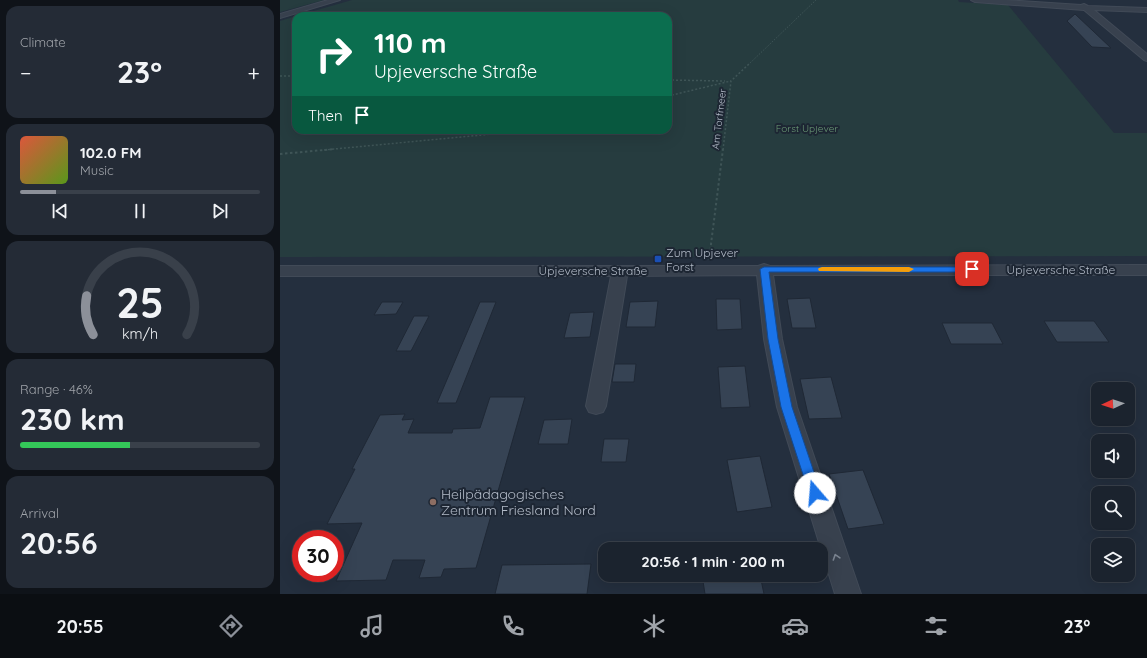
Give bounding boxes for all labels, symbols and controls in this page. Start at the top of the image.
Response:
text: 110 m [374,25,447,60]
icon: right [308,28,360,80]
text: Climate [20,34,66,50]
text: 23° [117,53,162,91]
text: − [20,59,31,87]
text: + [248,59,260,87]
text: Upjeversche Straße [374,60,537,83]
street label: Am Torfmeer [709,88,729,150]
icon: arrive [351,104,373,126]
text: Then [308,106,343,125]
park label: Forst Upjever [776,122,838,135]
text: 102.0 FM [80,143,141,162]
text: Music [80,162,114,178]
icon: previous [49,200,71,222]
icon: pause [129,200,151,222]
icon: next [209,200,231,222]
place label: Zum Upjever Forst [666,245,739,274]
pin [955,252,989,286]
marker: Zum Upjever Forst [653,254,663,264]
icon: arrive [961,258,983,280]
street label: Upjeversche Straße [1007,262,1116,277]
street label: Upjeversche Straße [539,263,648,278]
text: 25 [116,276,164,328]
text: km/h [122,325,158,343]
text: Range · 46% [20,381,93,397]
north arrow [1091,382,1135,426]
map controls [1091,382,1135,582]
text: 230 km [20,400,125,438]
button: sound [1091,434,1135,478]
position arrow [794,472,836,514]
place label: Heilpädagogisches Zentrum Friesland Nord [441,485,596,519]
button: search [1091,486,1135,530]
marker: Heilpädagogisches Zentrum Friesland Nord [428,497,438,507]
text: Arrival [20,505,59,521]
text: 20:56 [20,524,98,562]
speed limit sign: 30 [292,530,344,582]
button: layers [1091,538,1135,582]
text: 20:56 · 1 min · 200 m [641,552,785,571]
one-way arrow [832,554,841,561]
icon: directions [217,612,245,640]
icon: music [358,612,386,640]
icon: phone [499,612,527,640]
icon: climate [640,612,668,640]
icon: car [781,612,809,640]
icon: filters [922,612,950,640]
text: 20:55 [57,615,104,638]
text: 23° [1063,615,1090,638]

